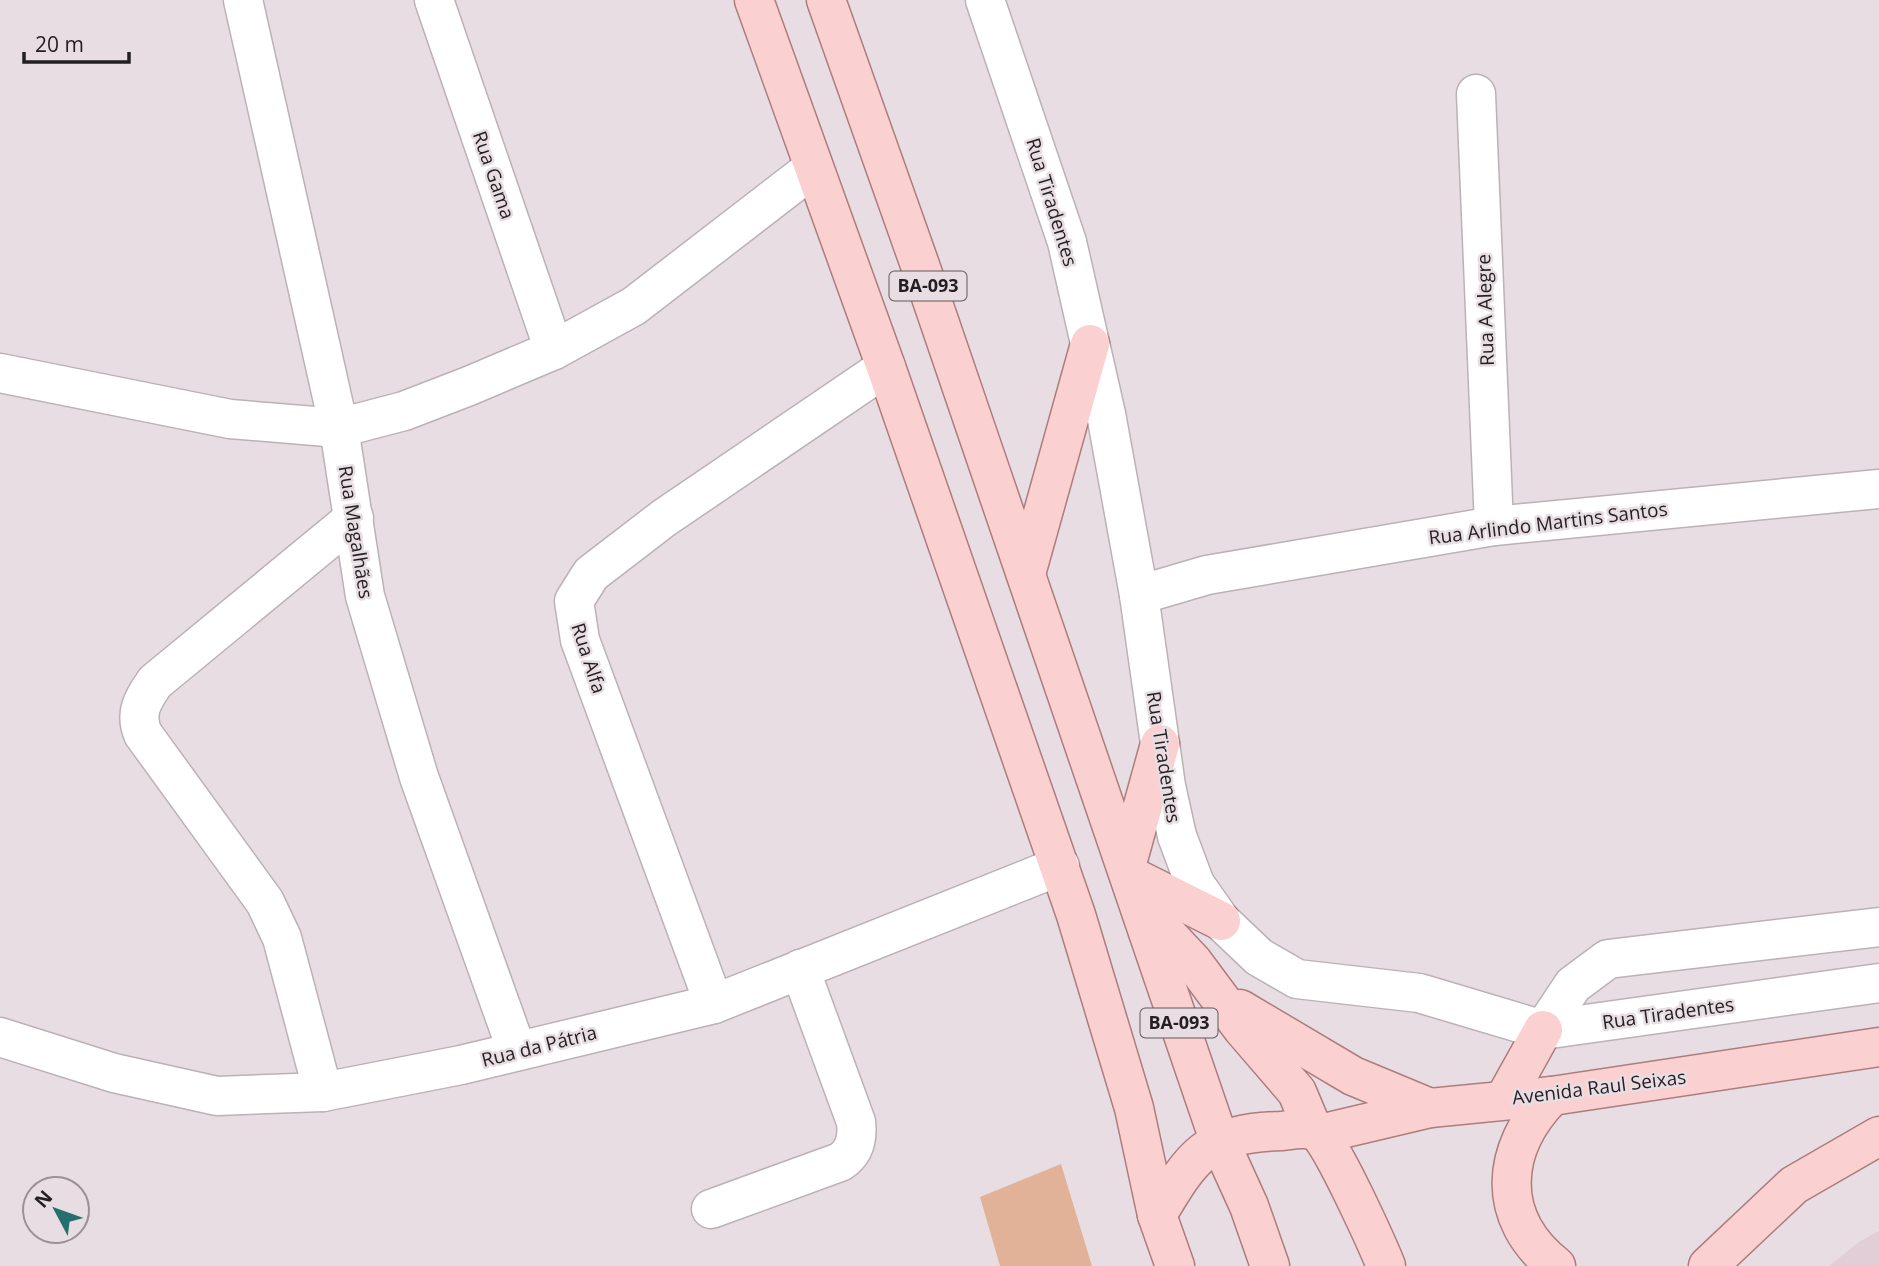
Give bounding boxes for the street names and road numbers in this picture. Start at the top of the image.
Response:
street label: Rua Gama [467,128,521,222]
street label: Rua Tiradentes [1020,135,1084,269]
street label: Rua A Alegre [1470,254,1500,366]
road number: BA-093 [890,272,967,300]
street label: Rua Magalhães [333,464,379,600]
street label: Rua Arlindo Martins Santos [1427,495,1669,551]
street label: Rua Alfa [565,619,613,697]
street label: Rua Tiradentes [1141,689,1187,825]
street label: Rua Tiradentes [1600,991,1736,1035]
road number: BA-093 [1140,1008,1218,1038]
street label: Rua da Pátria [479,1019,599,1073]
street label: Avenida Raul Seixas [1511,1063,1687,1111]

